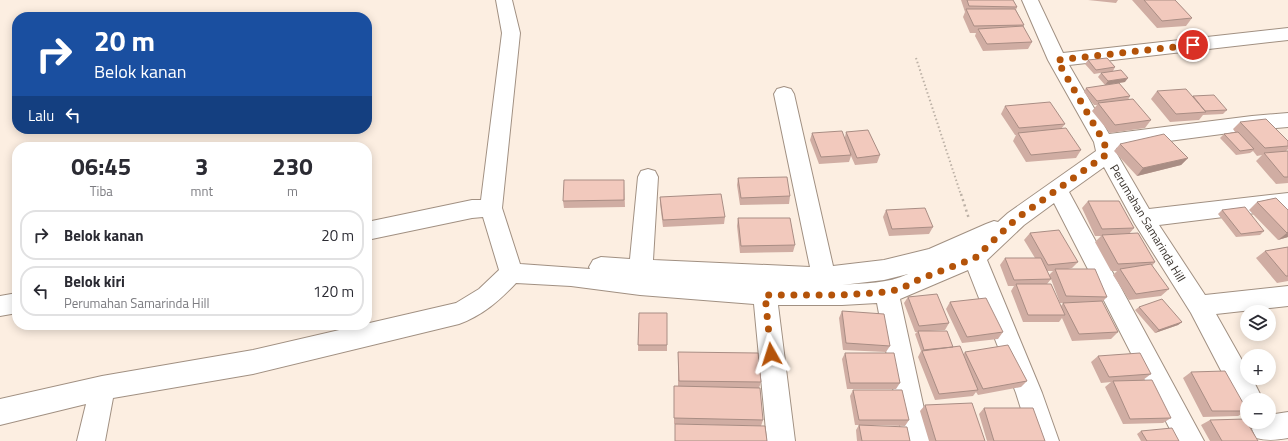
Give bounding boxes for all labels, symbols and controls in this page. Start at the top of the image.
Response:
text: 20 m [94,19,155,62]
icon: right [28,28,80,80]
pin [1176,28,1210,62]
icon: arrive [1182,34,1204,56]
text: Belok kanan [94,58,186,85]
text: Lalu [28,104,54,127]
icon: left [62,104,84,126]
text: 06:45 [71,148,131,184]
text: 3 [195,148,209,184]
text: 230 [272,148,313,184]
street label: Perumahan Samarinda Hill [1105,161,1191,285]
text: Tiba [90,181,113,201]
text: mnt [191,181,213,201]
text: m [287,181,298,201]
icon: right [30,224,52,246]
text: Belok kanan [64,224,144,247]
text: 20 m [321,224,354,247]
text: Belok kiri [64,270,125,293]
icon: left [30,280,52,302]
text: 120 m [313,280,354,303]
text: Perumahan Samarinda Hill [64,293,209,313]
map controls [1240,305,1276,429]
button: layers [1240,305,1276,341]
position arrow [750,333,792,375]
button: + [1240,349,1276,385]
button: − [1240,393,1276,429]

